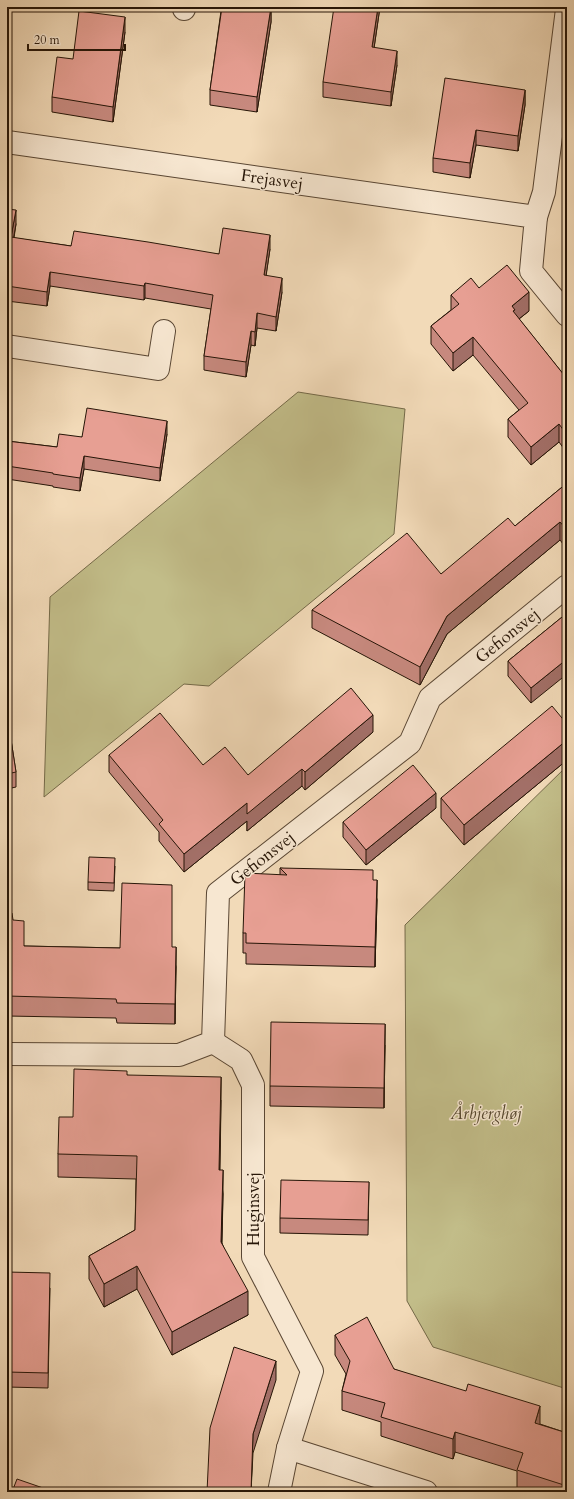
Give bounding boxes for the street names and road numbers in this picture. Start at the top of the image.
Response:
street label: Frejasvej [239,164,304,195]
street label: Gefionsvej [470,602,544,668]
street label: Gefionsvej [225,826,299,891]
street label: Huginsvej [242,1172,265,1246]

